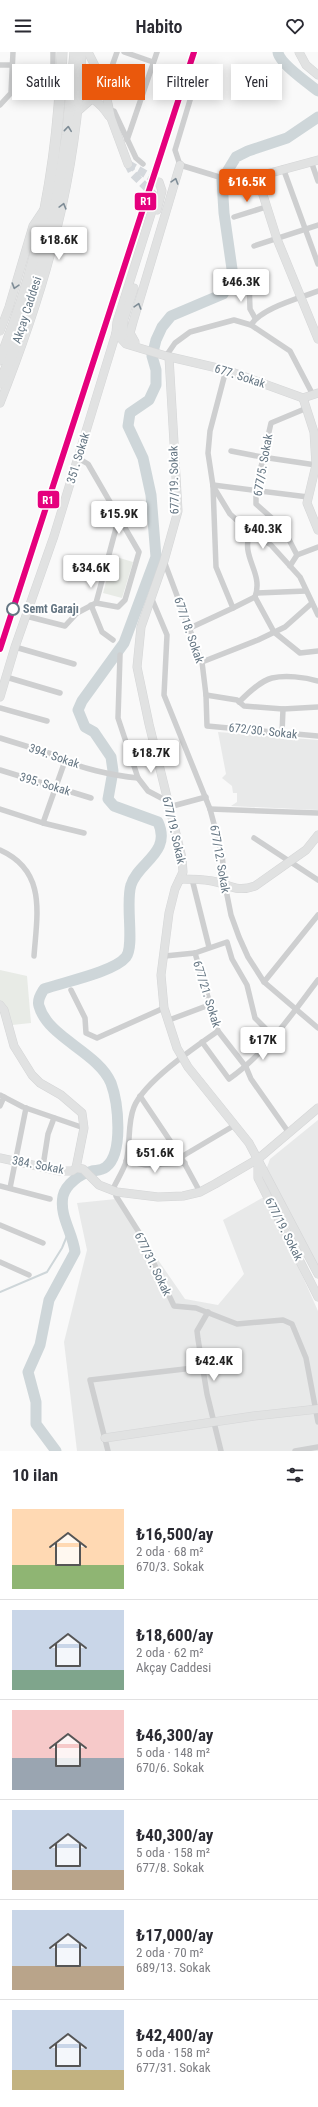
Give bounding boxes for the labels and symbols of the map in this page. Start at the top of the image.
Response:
one-way arrow [63,126,72,132]
pin: ₺16.5K [214,169,280,203]
one-way arrow [170,178,179,185]
line badge: R1 [134,192,157,211]
text: R1 [140,195,152,208]
one-way arrow [58,203,67,210]
pin: ₺18.6K [26,227,92,261]
pin: ₺46.3K [208,269,274,303]
street label: Akçay Caddesi [10,275,44,345]
one-way arrow [11,282,20,289]
one-way arrow [133,303,142,310]
street label: 677. Sokak [213,361,268,391]
street label: 351. Sokak [64,430,93,485]
street label: 677/5. Sokak [251,432,275,497]
street label: 677/19. Sokak [166,445,182,515]
line badge: R1 [37,490,60,509]
text: R1 [42,494,54,507]
pin: ₺15.9K [86,501,152,535]
pin: ₺40.3K [230,516,296,550]
pin: ₺34.6K [58,555,124,589]
street label: 677/18. Sokak [171,595,207,665]
marker: Semt Garajı [6,602,20,616]
place label: Semt Garajı [23,602,79,616]
street label: 672/30. Sokak [228,720,299,742]
pin: ₺18.7K [118,740,184,774]
street label: 394. Sokak [27,741,82,771]
street label: 395. Sokak [18,770,73,799]
street label: 677/19. Sokak [159,795,189,866]
street label: 677/12. Sokak [207,824,233,895]
street label: 677/21. Sokak [190,959,224,1030]
pin: ₺17K [239,1027,287,1061]
pin: ₺51.6K [122,1140,188,1174]
street label: 384. Sokak [11,1153,66,1177]
street label: 677/19. Sokak [262,1195,306,1263]
street label: 677/31. Sokak [132,1230,175,1299]
pin: ₺42.4K [181,1348,247,1382]

